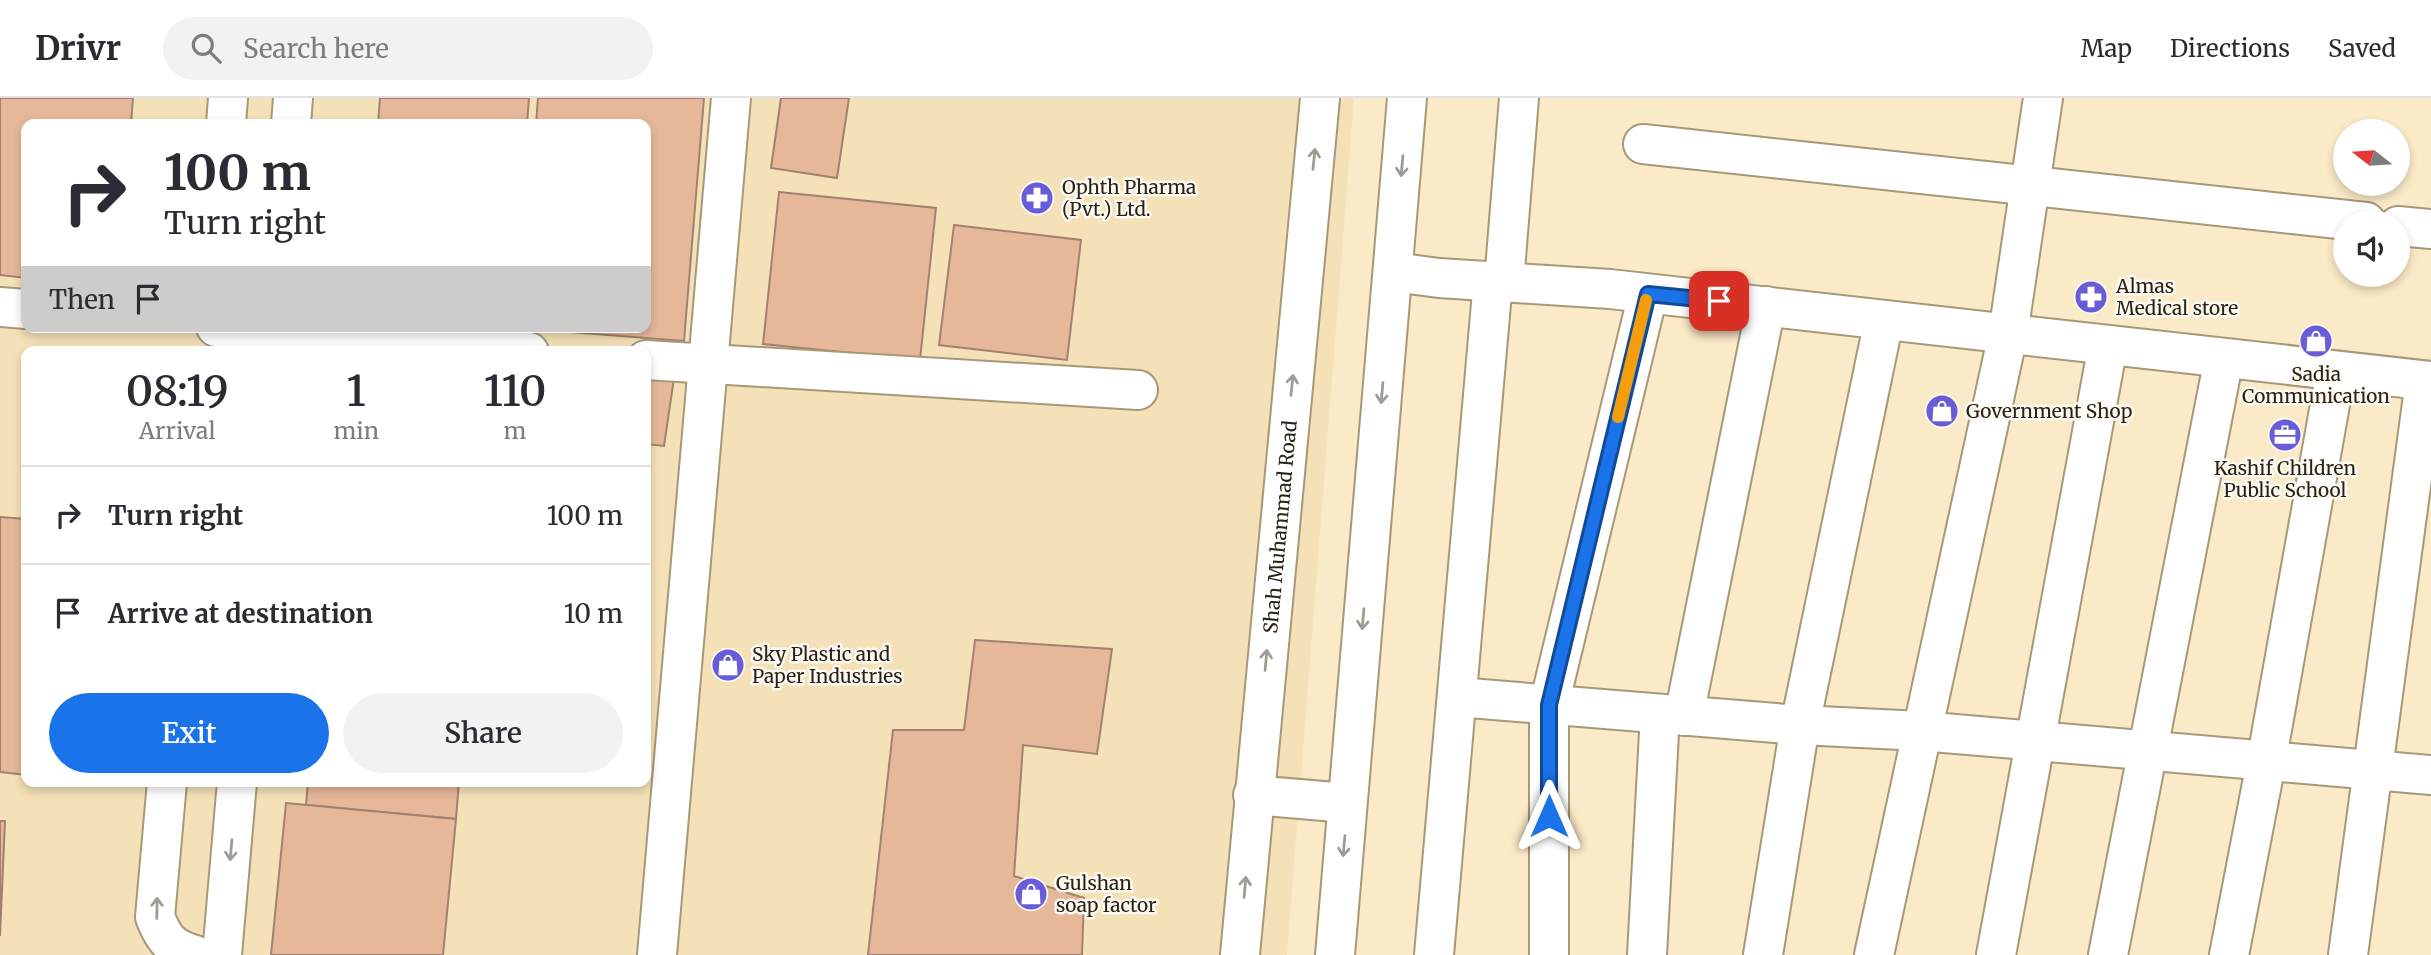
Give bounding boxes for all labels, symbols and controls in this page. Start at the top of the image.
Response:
search box [163,17,653,80]
text: Drivr [35,28,121,69]
icon: search [187,29,225,67]
text: Search here [243,32,389,65]
text: Map [2081,33,2132,64]
text: Directions [2170,33,2290,64]
text: Saved [2328,33,2396,64]
north arrow [2333,119,2410,196]
map controls [2333,119,2410,287]
text: 100 m [164,142,311,203]
icon: right [49,147,140,238]
one-way arrow [1308,148,1321,171]
one-way arrow [1395,154,1408,177]
place label: Ophth Pharma (Pvt.) Ltd. [1062,175,1196,221]
pharmacy icon: Ophth Pharma (Pvt.) Ltd. [1018,179,1056,217]
text: Turn right [164,203,326,243]
button: sound [2333,210,2410,287]
pin [1689,271,1749,331]
place label: Almas Medical store [2115,274,2238,320]
pharmacy icon: Almas Medical store [2072,278,2110,316]
icon: arrive [129,280,167,318]
icon: arrive [1700,282,1738,320]
text: Then [49,283,115,316]
shop icon: Sadia Communication [2297,322,2335,360]
place label: Sadia Communication [2242,362,2390,408]
text: 08:19 [126,365,229,417]
text: 1 [347,365,366,417]
text: 110 [484,365,546,417]
one-way arrow [1286,374,1299,397]
one-way arrow [1375,381,1388,404]
shop icon: Government Shop [1923,392,1961,430]
place label: Government Shop [1966,399,2132,423]
text: Arrival [139,416,216,445]
text: min [333,416,379,445]
text: m [504,416,526,445]
office icon: Kashif Children Public School [2266,416,2304,454]
street label: Shah Muhammad Road [1258,419,1302,634]
place label: Kashif Children Public School [2214,456,2356,502]
icon: right [49,496,87,534]
text: Turn right [108,499,243,532]
text: 100 m [547,499,623,532]
icon: arrive [49,594,87,632]
text: Arrive at destination [108,597,373,630]
text: 10 m [564,597,623,630]
one-way arrow [1356,608,1369,630]
place label: Sky Plastic and Paper Industries [752,642,903,688]
shop icon: Sky Plastic and Paper Industries [709,646,747,684]
one-way arrow [1260,650,1273,672]
button: Exit [49,693,329,773]
button: Share [343,693,623,773]
position arrow [1512,779,1586,853]
one-way arrow [1337,834,1350,857]
one-way arrow [224,838,237,861]
place label: Gulshan soap factor [1056,871,1157,917]
shop icon: Gulshan soap factor [1012,875,1050,913]
one-way arrow [1239,876,1252,899]
one-way arrow [150,896,163,919]

